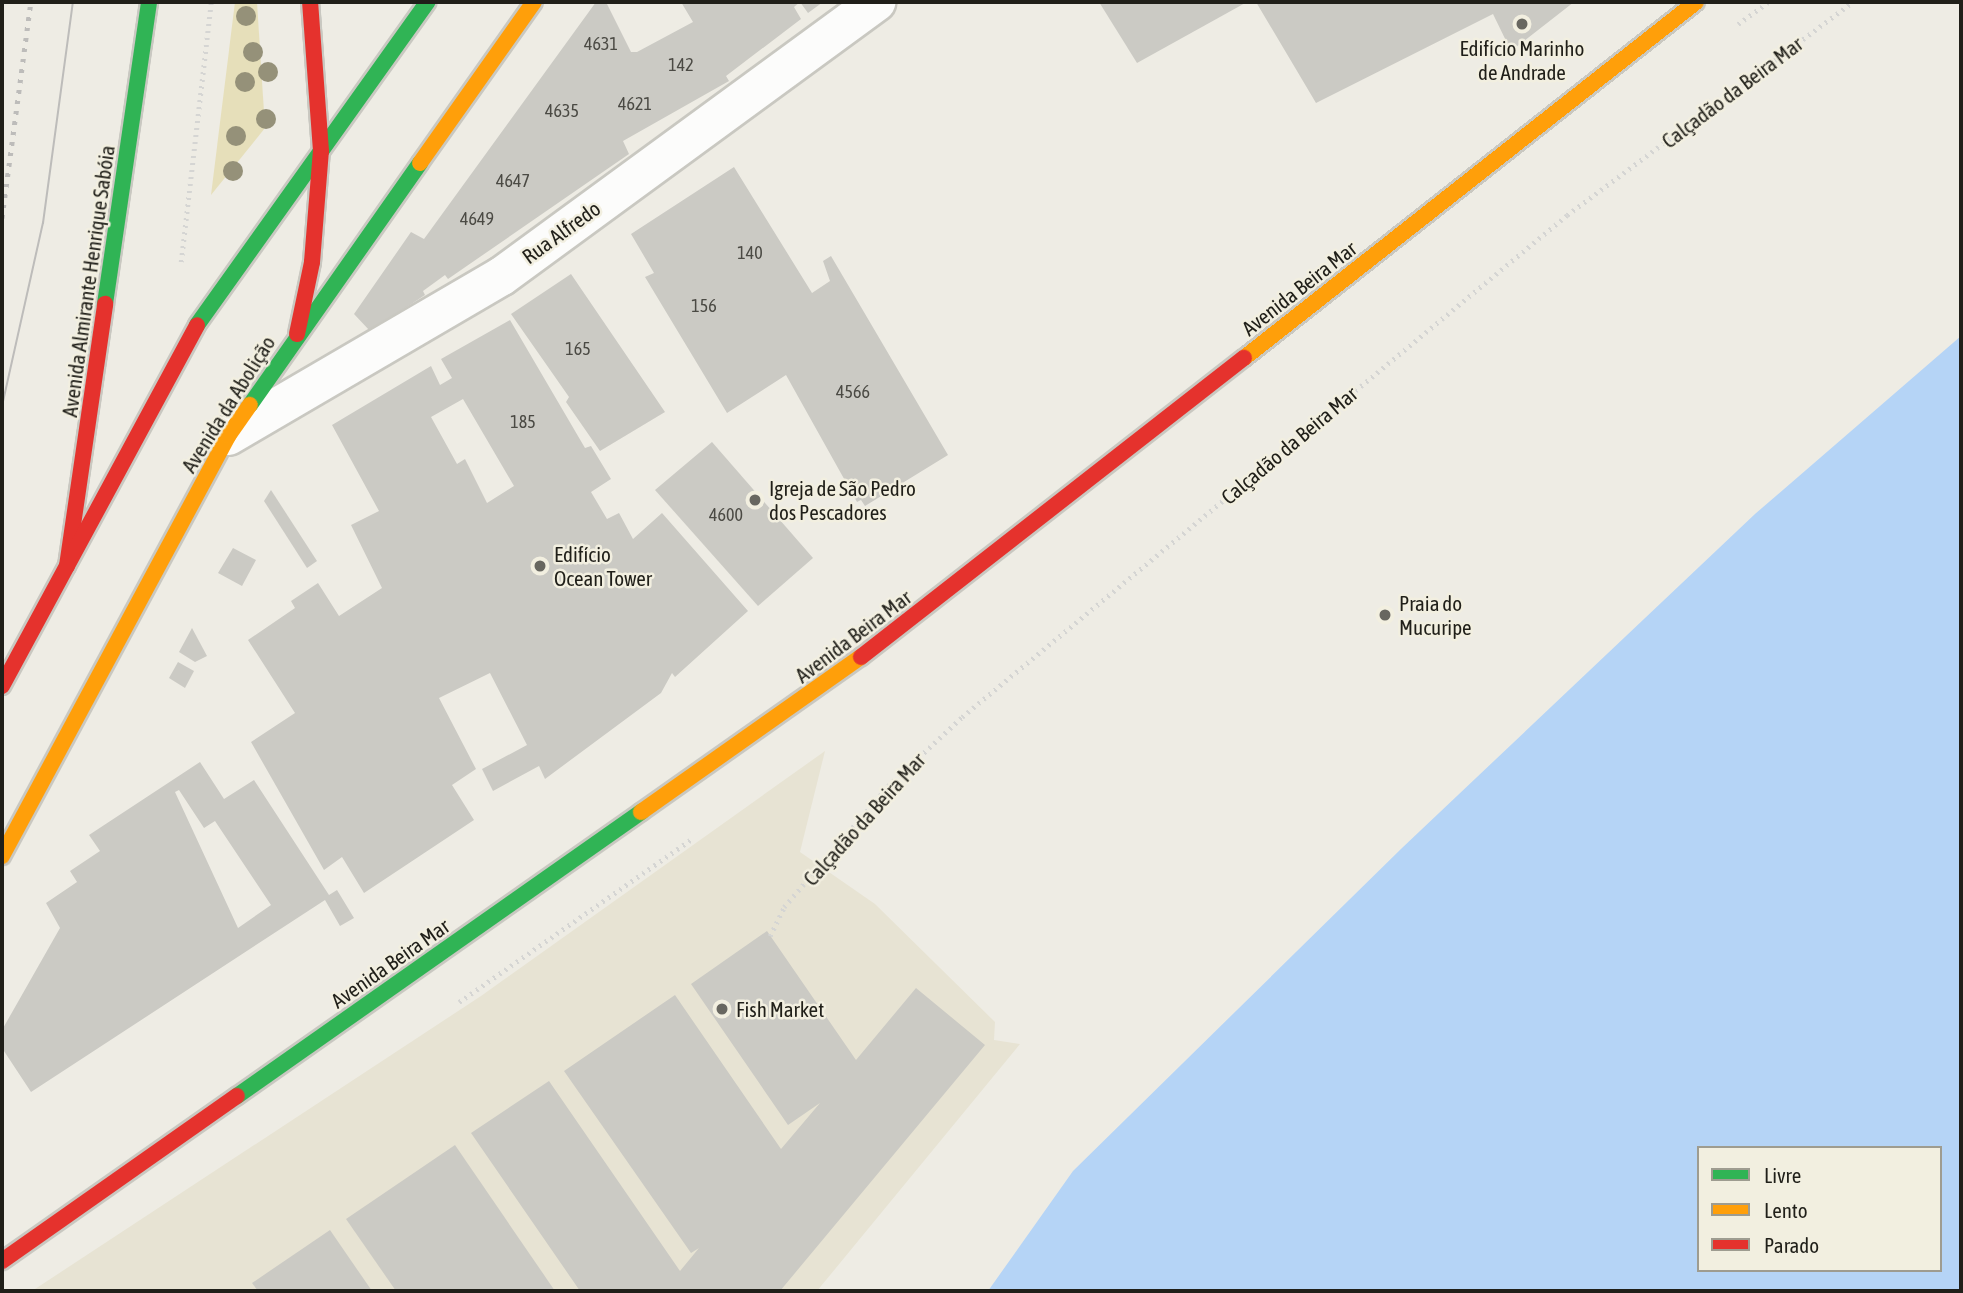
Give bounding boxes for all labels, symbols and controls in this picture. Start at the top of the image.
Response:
marker: Edifício Marinho de Andrade [1514,16,1530,32]
street label: Calçadão da Beira Mar [1657,31,1807,153]
house number: 4631 [584,33,618,55]
place label: Edifício Marinho de Andrade [1460,35,1584,85]
house number: 142 [668,54,694,76]
house number: 4621 [618,93,652,115]
house number: 4635 [545,100,579,122]
street label: Avenida Almirante Henrique Sabóia [56,144,120,418]
house number: 4647 [496,170,530,192]
street label: Rua Alfredo [517,195,605,269]
house number: 4649 [460,208,494,230]
street label: Avenida Beira Mar [1237,235,1361,341]
house number: 140 [737,242,763,264]
house number: 156 [691,295,717,317]
street label: Avenida da Abolição [176,331,280,477]
house number: 165 [565,338,591,360]
house number: 4566 [836,381,870,403]
street label: Calçadão da Beira Mar [1216,381,1362,509]
house number: 185 [510,411,536,433]
place label: Igreja de São Pedro dos Pescadores [769,475,916,525]
marker: Igreja de São Pedro dos Pescadores [747,492,763,508]
house number: 4600 [709,504,743,526]
place label: Edifício Ocean Tower [554,541,652,591]
marker: Edifício Ocean Tower [532,558,548,574]
street label: Avenida Beira Mar [790,584,916,688]
place label: Praia do Mucuripe [1399,590,1472,640]
marker: Praia do Mucuripe [1377,607,1393,623]
street label: Calçadão da Beira Mar [798,747,930,891]
street label: Avenida Beira Mar [326,913,454,1013]
place label: Fish Market [736,996,824,1022]
marker: Fish Market [714,1001,730,1017]
legend [1697,1146,1942,1272]
text: Livre [1764,1163,1801,1187]
text: Lento [1764,1198,1808,1222]
text: Parado [1764,1233,1819,1257]

